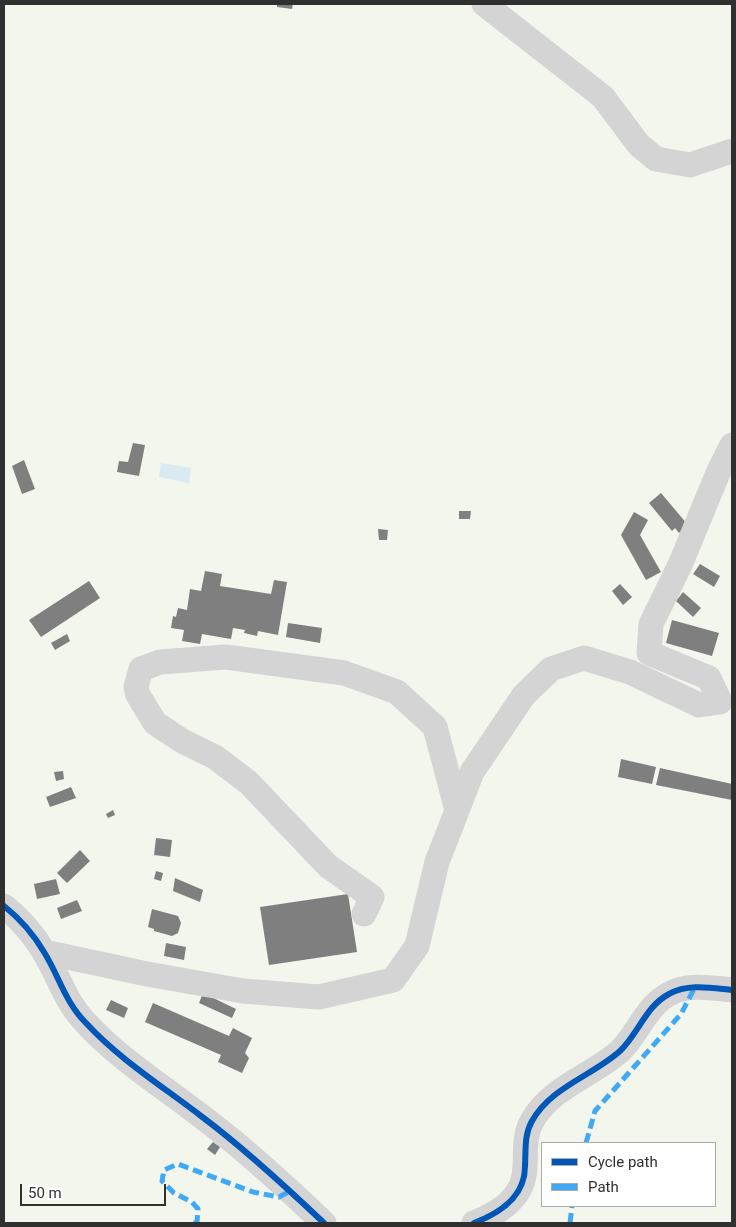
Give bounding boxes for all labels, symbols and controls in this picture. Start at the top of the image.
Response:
legend [541,1142,716,1207]
text: Cycle path [588,1153,658,1171]
scale bar [22,1174,169,1206]
text: Path [588,1178,619,1196]
text: 50 m [28,1184,62,1202]

